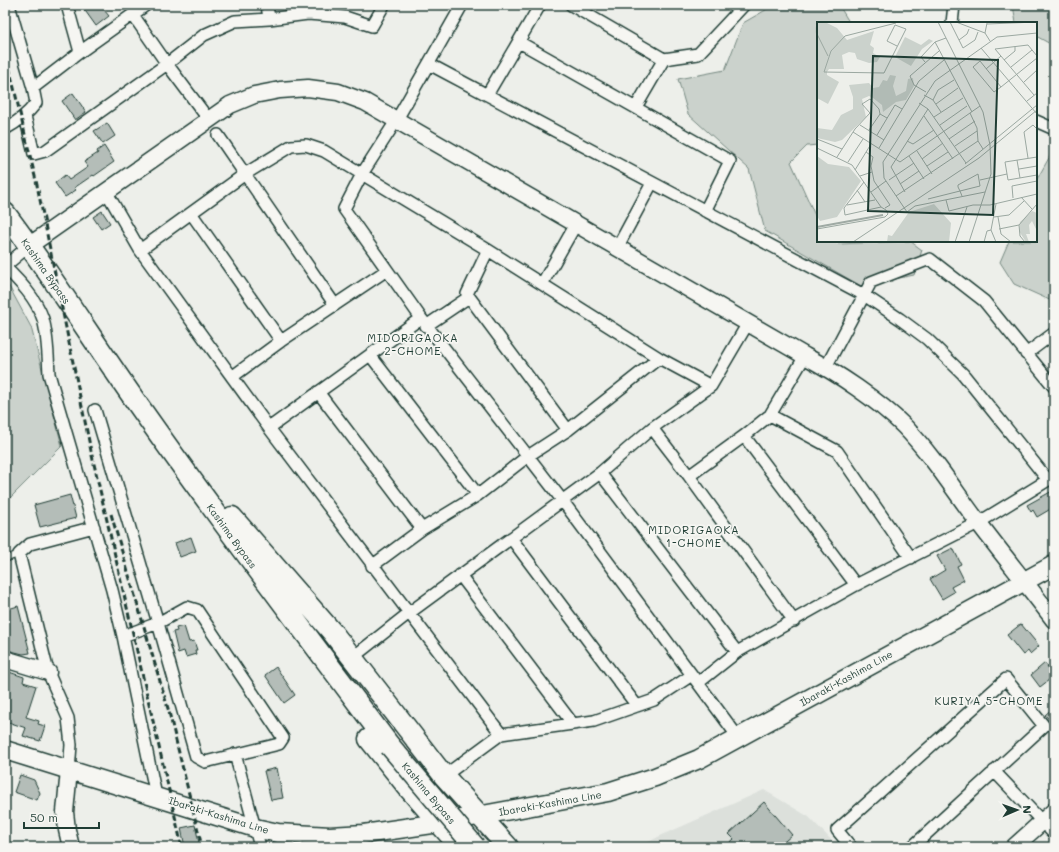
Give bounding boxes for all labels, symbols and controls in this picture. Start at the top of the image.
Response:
inset map [817,22,1037,242]
street label: Kashima Bypass [18,236,74,307]
district label: MIDORIGAOKA 2-CHOME [367,330,459,358]
street label: Kashima Bypass [204,501,260,571]
district label: MIDORIGAOKA 1-CHOME [648,522,740,550]
street label: Ibaraki-Kashima Line [797,647,895,709]
district label: KURIYA 5-CHOME [935,693,1043,708]
street label: Kashima Bypass [399,759,459,827]
street label: Ibaraki-Kashima Line [498,787,602,819]
north arrow [997,790,1037,830]
street label: Ibaraki-Kashima Line [167,793,271,837]
scale bar [24,804,99,830]
text: N [1020,805,1035,814]
text: 50 m [30,809,58,825]

